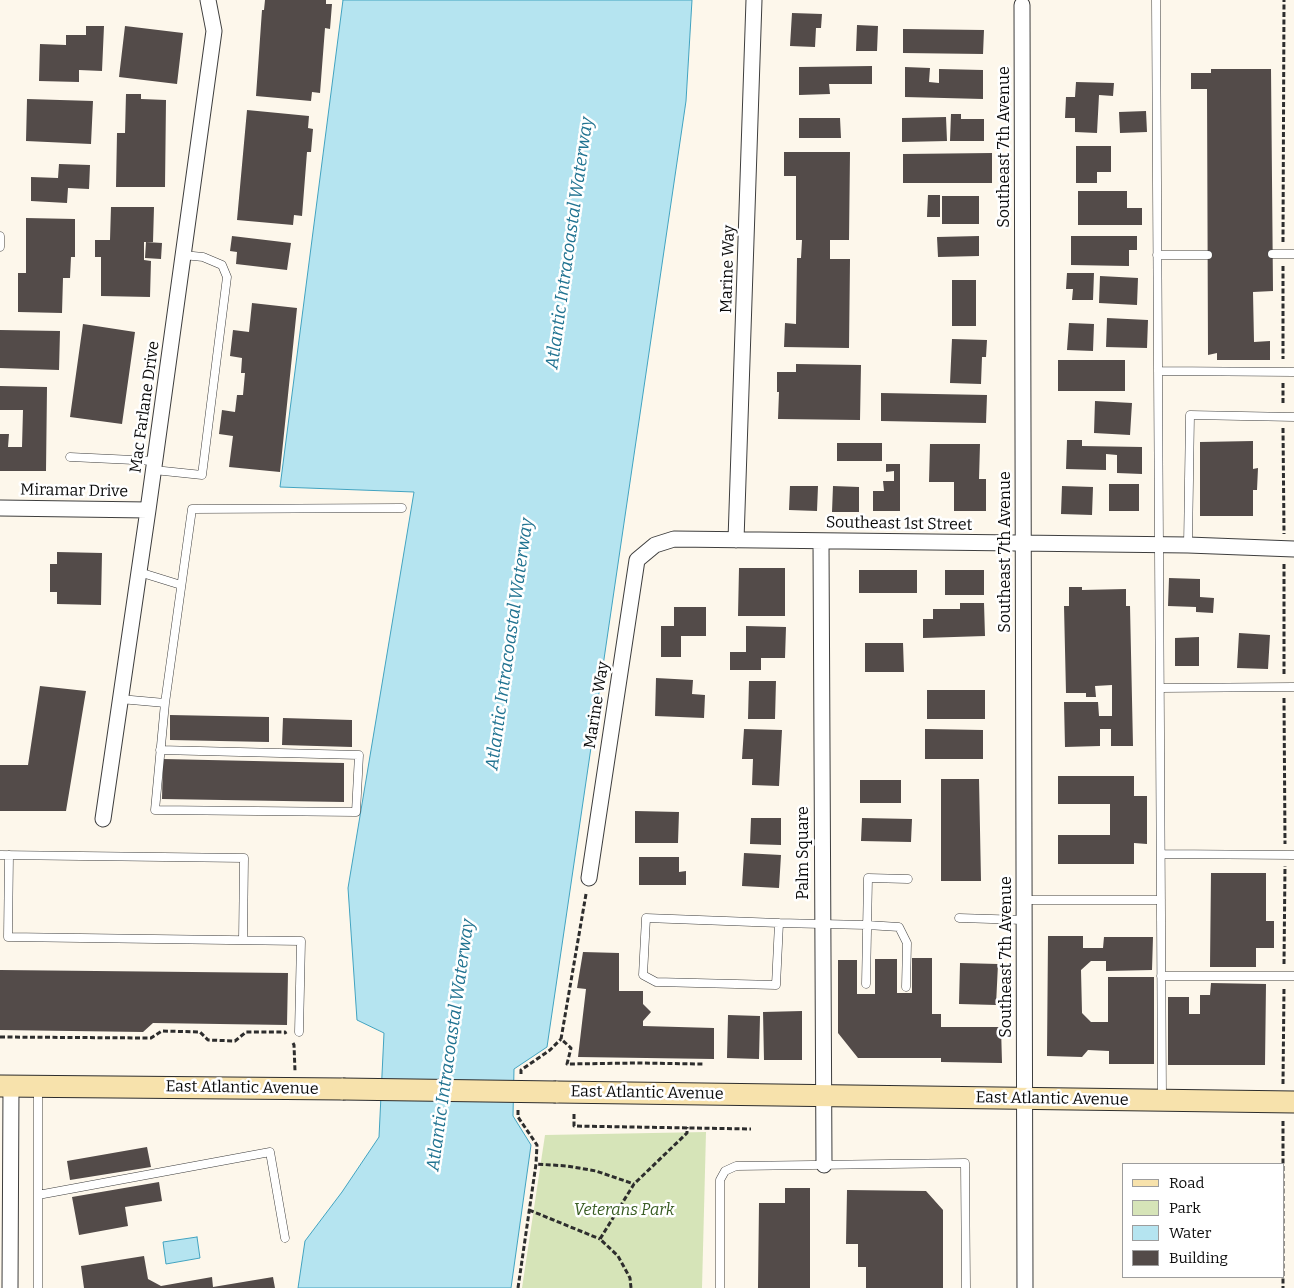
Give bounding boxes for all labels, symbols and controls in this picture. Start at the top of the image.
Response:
street label: Southeast 7th Avenue [995,66,1015,228]
water label: Atlantic Intracoastal Waterway [542,116,598,370]
street label: Marine Way [717,225,739,313]
street label: Mac Farlane Drive [126,340,164,474]
street label: Southeast 7th Avenue [996,471,1016,633]
street label: Miramar Drive [20,480,128,502]
street label: Southeast 1st Street [826,513,972,535]
water label: Atlantic Intracoastal Waterway [482,517,538,771]
street label: Marine Way [581,660,613,750]
street label: Palm Square [794,806,814,900]
street label: Southeast 7th Avenue [997,876,1017,1038]
water label: Atlantic Intracoastal Waterway [423,918,479,1172]
street label: East Atlantic Avenue [165,1077,319,1099]
street label: East Atlantic Avenue [570,1082,724,1104]
street label: East Atlantic Avenue [975,1088,1129,1110]
legend [1122,1163,1284,1278]
text: Road [1169,1174,1204,1192]
text: Park [1169,1199,1201,1217]
park label: Veterans Park [574,1201,674,1221]
text: Water [1169,1224,1211,1242]
text: Building [1169,1249,1228,1267]

